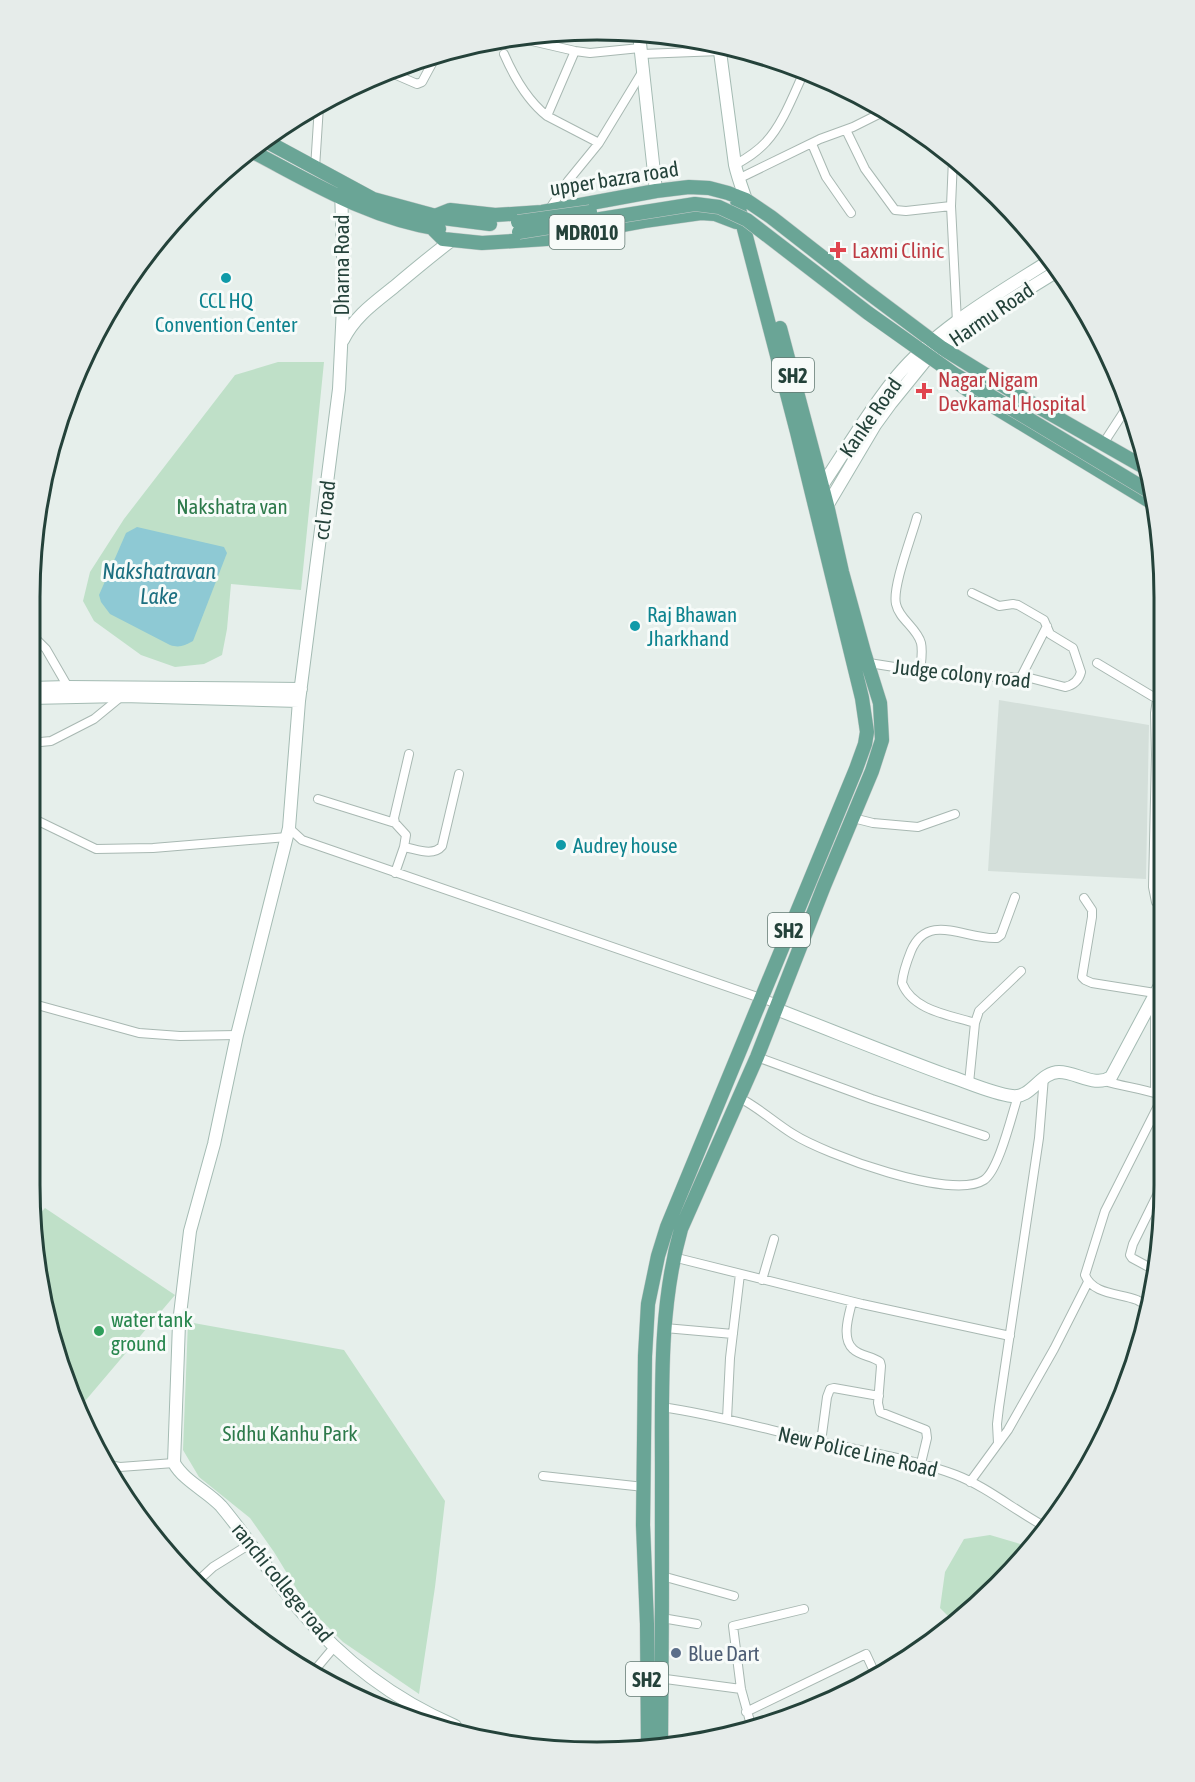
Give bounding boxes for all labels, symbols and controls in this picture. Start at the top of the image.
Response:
street label: upper bazra road [548,156,680,200]
street label: Dharna Road [329,215,353,315]
road number: MDR010 [550,215,624,249]
place label: Laxmi Clinic [852,238,944,262]
marker: Laxmi Clinic [829,241,847,259]
marker: CCL HQ Convention Center [219,271,233,285]
street label: Harmu Road [944,277,1038,351]
place label: CCL HQ Convention Center [155,288,298,336]
road number: SH2 [772,358,814,392]
place label: Nagar Nigam Devkamal Hospital [938,367,1086,415]
street label: Kanke Road [834,373,906,461]
marker: Nagar Nigam Devkamal Hospital [915,382,933,400]
street label: ccl road [308,479,340,541]
park label: Nakshatra van [176,494,288,518]
water label: Nakshatravan Lake [102,558,216,609]
place label: Raj Bhawan Jharkhand [647,602,737,650]
marker: Raj Bhawan Jharkhand [628,619,642,633]
street label: Judge colony road [892,654,1032,692]
place label: Audrey house [573,833,678,857]
marker: Audrey house [554,838,568,852]
road number: SH2 [768,913,810,947]
place label: water tank ground [111,1307,193,1355]
marker: water tank ground [92,1324,106,1338]
park label: Sidhu Kanhu Park [223,1421,357,1445]
street label: New Police Line Road [776,1421,940,1481]
street label: ranchi college road [228,1518,338,1646]
place label: Blue Dart [688,1641,760,1665]
marker: Blue Dart [669,1646,683,1660]
road number: SH2 [626,1662,668,1696]

